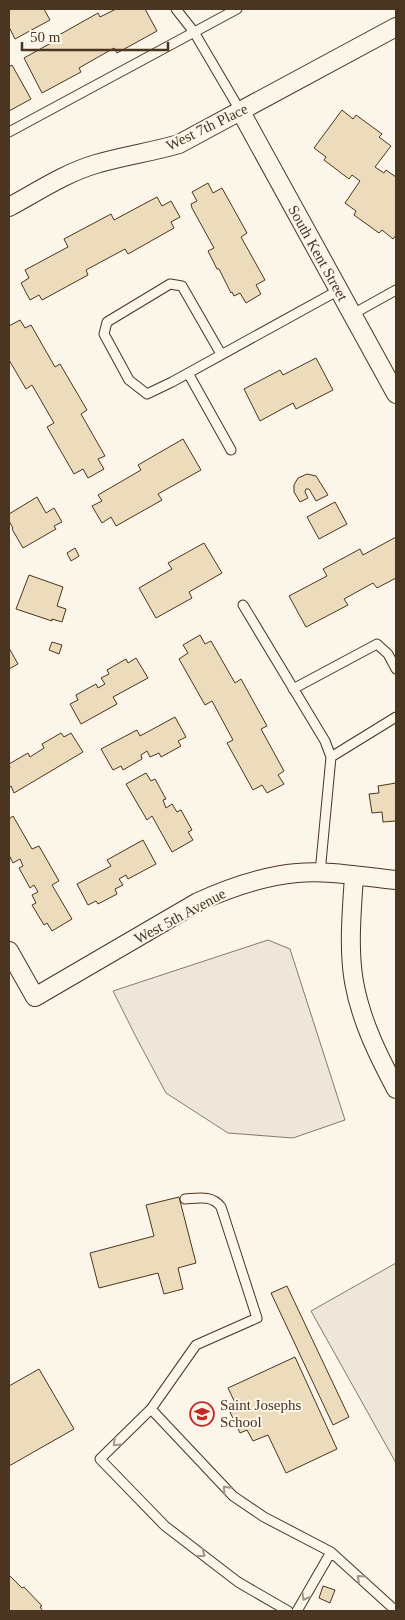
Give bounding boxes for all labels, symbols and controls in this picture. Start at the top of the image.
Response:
scale bar [22,20,169,52]
text: 50 m [30,29,61,45]
street label: West 7th Place [164,100,251,154]
street label: South Kent Street [285,202,351,304]
street label: West 5th Avenue [132,885,229,947]
place label: Saint Josephs School [220,1397,301,1430]
school or university icon: Saint Josephs School [189,1401,215,1427]
one-way arrow [113,1437,122,1446]
one-way arrow [223,1485,232,1494]
one-way arrow [196,1549,205,1557]
one-way arrow [356,1575,365,1584]
one-way arrow [302,1591,312,1600]

